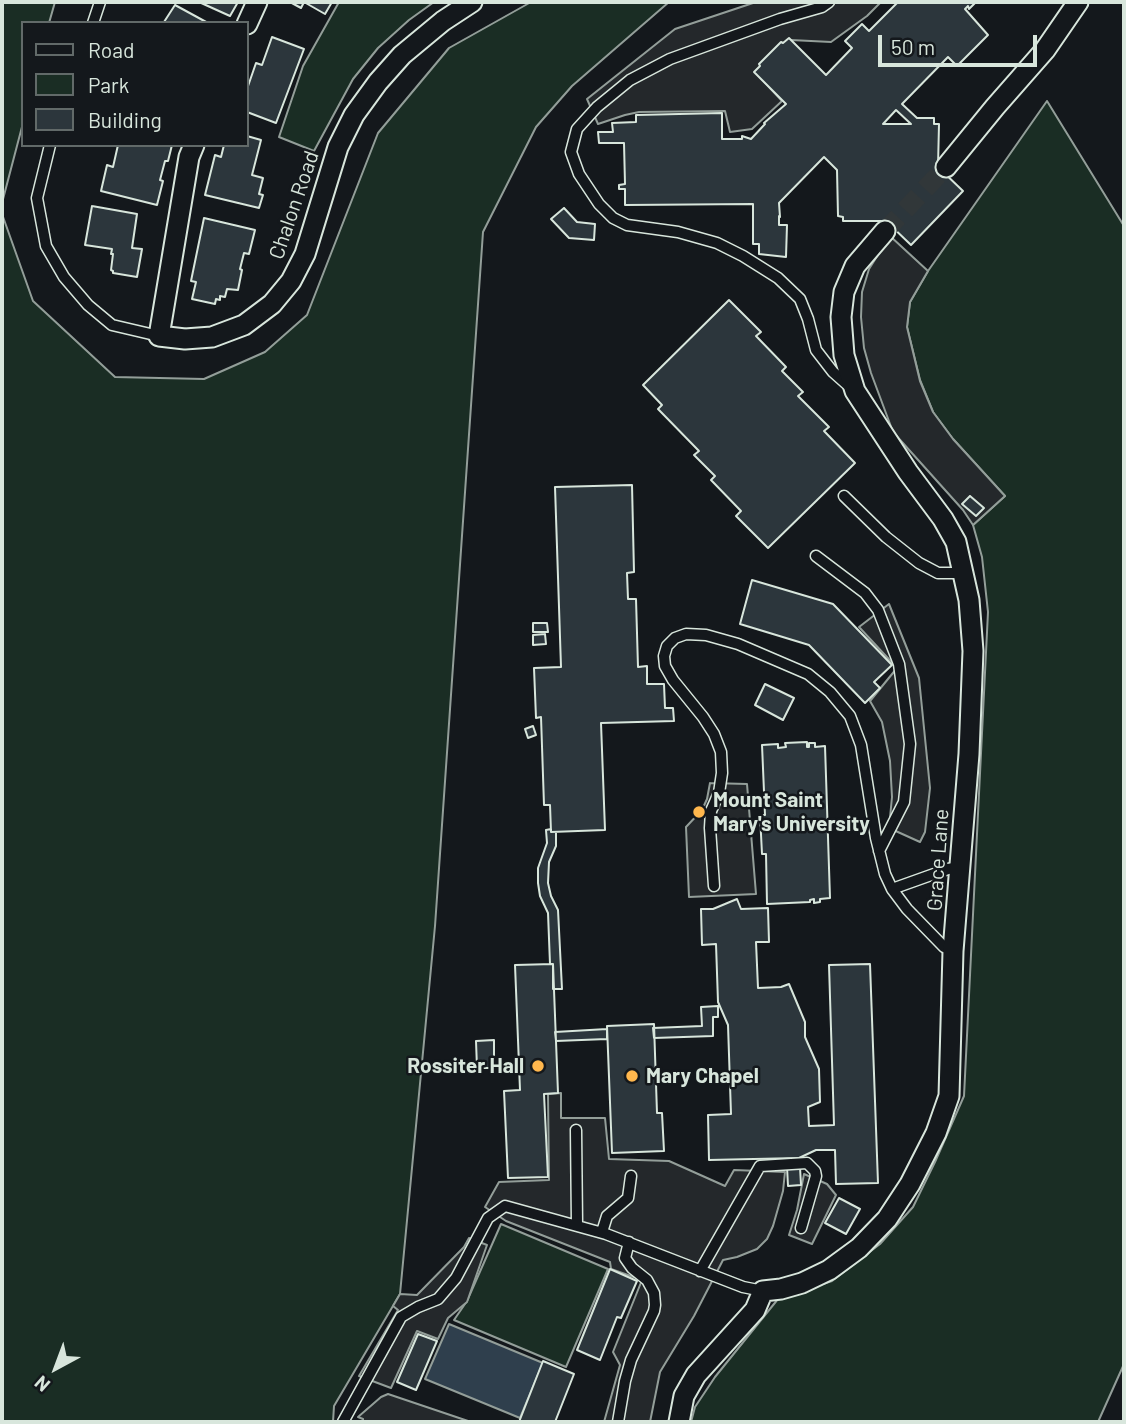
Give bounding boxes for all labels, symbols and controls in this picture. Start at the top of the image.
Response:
legend [21,21,248,147]
scale bar [881,21,1040,65]
text: 50 m [891,34,935,59]
text: Road [88,37,134,62]
text: Park [88,72,129,97]
text: Building [88,107,162,132]
street label: Chalon Road [264,147,324,263]
place label: Mount Saint Mary's University [713,787,870,837]
marker: Mount Saint Mary's University [691,804,707,820]
street label: Grace Lane [922,808,954,912]
place label: Rossiter Hall [407,1053,524,1079]
marker: Rossiter Hall [530,1058,546,1074]
place label: Mary Chapel [646,1063,759,1089]
marker: Mary Chapel [624,1068,640,1084]
north arrow [21,1333,91,1403]
text: N [30,1371,54,1397]

